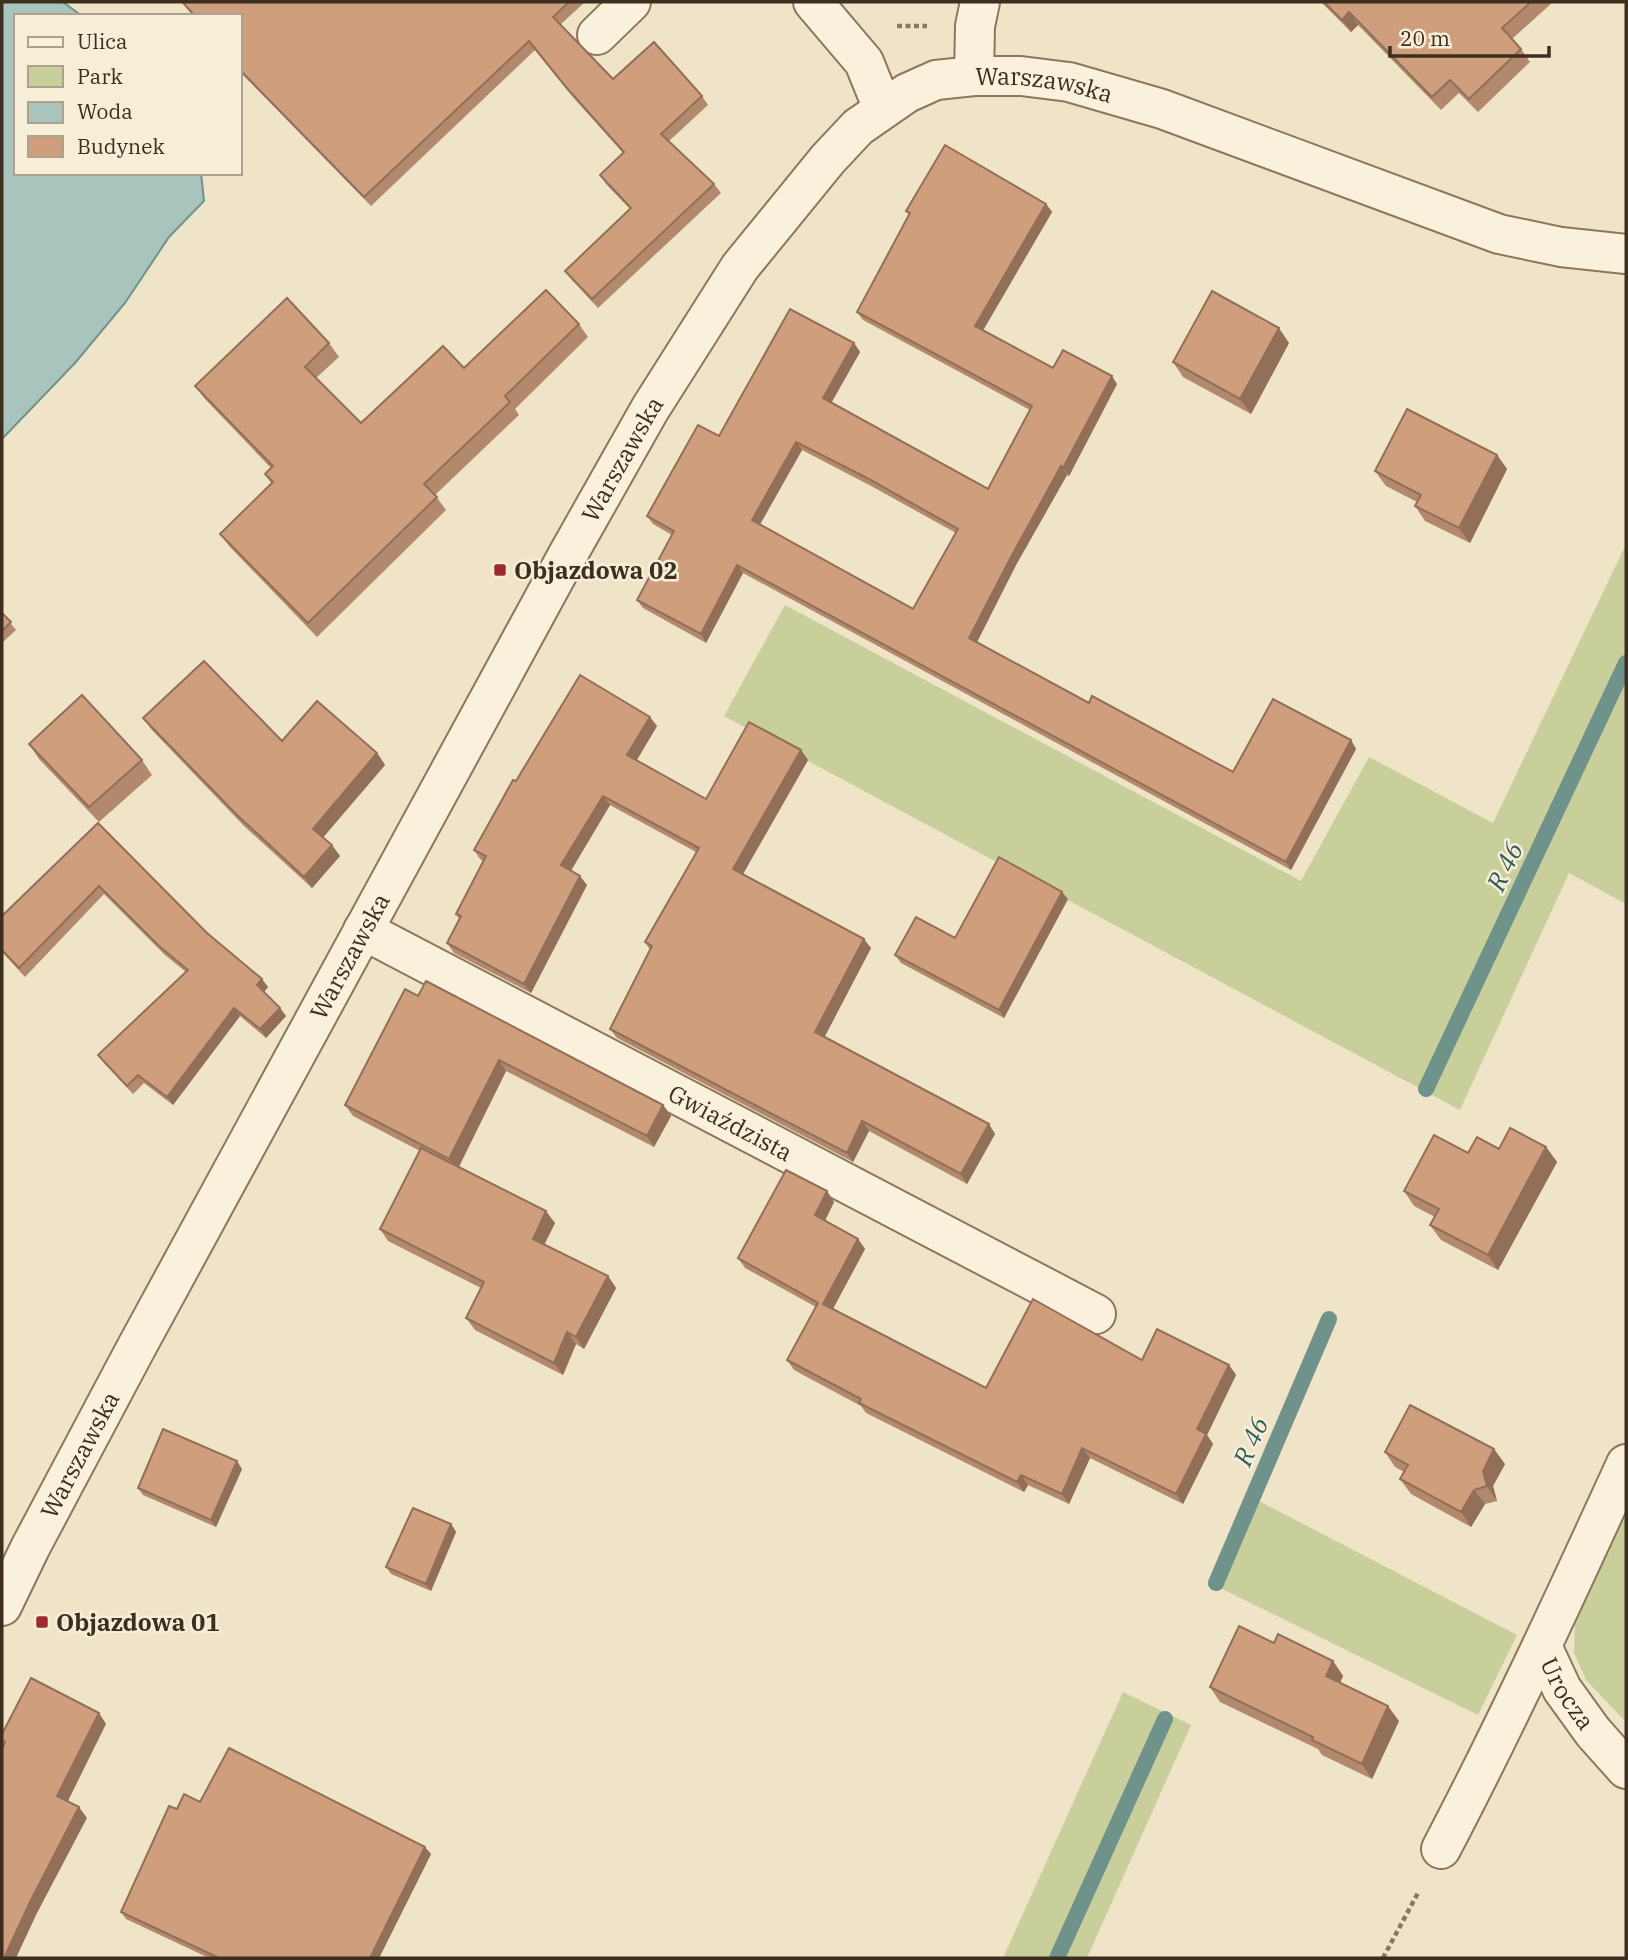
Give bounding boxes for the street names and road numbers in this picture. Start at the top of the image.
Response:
street label: Warszawska [975,60,1117,110]
street label: Warszawska [574,390,670,527]
street label: Warszawska [302,887,397,1025]
street label: Gwiaździsta [663,1077,798,1168]
street label: Warszawska [33,1386,126,1524]
street label: Urocza [1533,1652,1602,1736]

